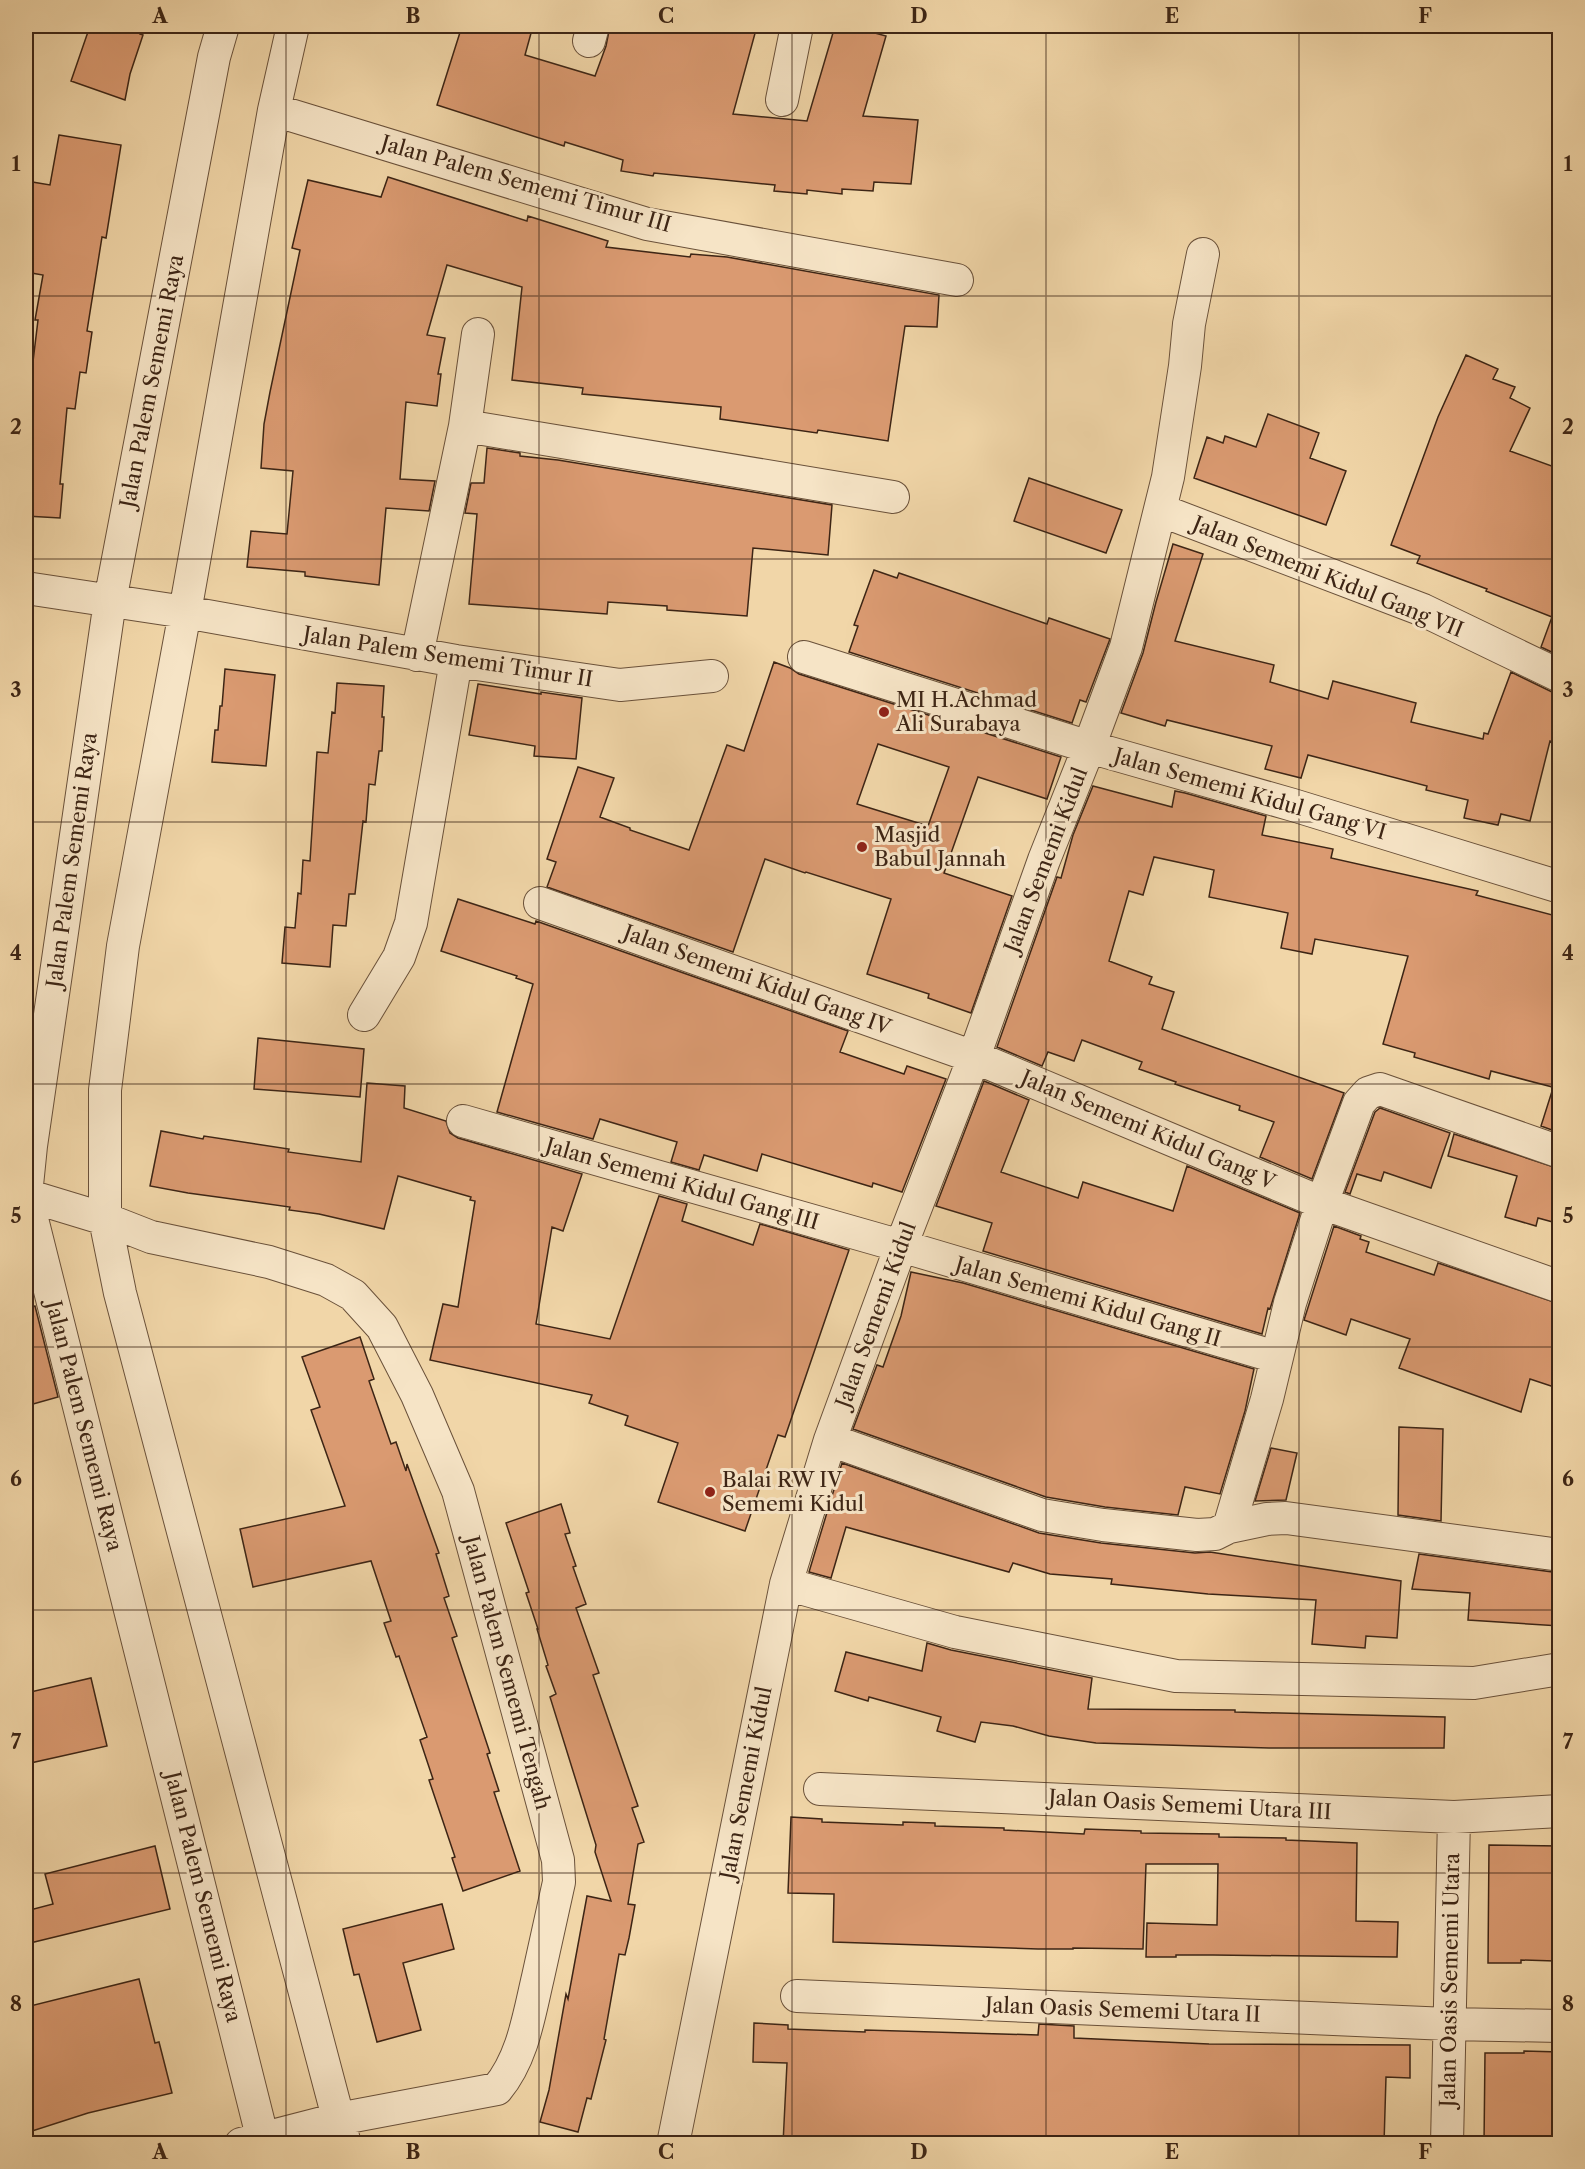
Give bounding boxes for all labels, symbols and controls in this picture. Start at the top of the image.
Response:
text: A [151,4,168,28]
text: B [406,4,421,28]
text: C [658,4,674,28]
text: D [910,4,928,28]
text: E [1165,4,1179,28]
text: F [1418,4,1432,28]
street label: Jalan Palem Sememi Timur III [375,129,674,237]
text: 1 [12,152,21,176]
text: 1 [1564,152,1573,176]
street label: Jalan Palem Sememi Raya [114,251,189,513]
text: 2 [10,415,22,439]
text: 2 [1562,415,1574,439]
street label: Jalan Sememi Kidul Gang VII [1186,510,1467,642]
street label: Jalan Palem Sememi Timur II [299,621,595,692]
text: 3 [10,678,22,702]
text: 3 [1562,678,1574,702]
place label: MI H.Achmad Ali Surabaya [895,687,1037,736]
marker: MI H.Achmad Ali Surabaya [877,705,891,719]
street label: Jalan Palem Sememi Raya [41,730,102,992]
street label: Jalan Sememi Kidul Gang VI [1108,742,1389,844]
street label: Jalan Sememi Kidul [998,764,1092,959]
place label: Masjid Babul Jannah [874,822,1006,871]
marker: Masjid Babul Jannah [855,840,869,854]
street label: Jalan Sememi Kidul Gang IV [617,918,895,1040]
text: 4 [10,941,22,965]
text: 4 [1562,941,1574,965]
street label: Jalan Sememi Kidul Gang V [1014,1063,1280,1195]
street label: Jalan Sememi Kidul Gang III [540,1132,822,1235]
text: 5 [10,1204,22,1228]
text: 5 [1562,1204,1574,1228]
street label: Jalan Sememi Kidul [829,1218,921,1414]
street label: Jalan Sememi Kidul Gang II [949,1251,1224,1351]
street label: Jalan Palem Sememi Raya [40,1295,128,1555]
text: 6 [10,1467,22,1491]
place label: Balai RW IV Sememi Kidul [722,1467,864,1516]
text: 6 [1562,1467,1574,1491]
marker: Balai RW IV Sememi Kidul [703,1485,717,1499]
street label: Jalan Palem Sememi Tengah [458,1530,556,1813]
street label: Jalan Sememi Kidul [714,1684,776,1885]
text: 7 [11,1730,22,1754]
text: 7 [1563,1730,1574,1754]
street label: Jalan Palem Sememi Raya [159,1766,247,2026]
street label: Jalan Oasis Sememi Utara III [1045,1784,1332,1824]
street label: Jalan Oasis Sememi Utara [1435,1852,1464,2110]
text: 8 [10,1992,22,2016]
street label: Jalan Oasis Sememi Utara II [982,1992,1261,2027]
text: 8 [1562,1992,1574,2016]
text: A [151,2140,168,2164]
text: B [406,2140,421,2164]
text: C [658,2140,674,2164]
text: D [910,2140,928,2164]
text: E [1165,2140,1179,2164]
text: F [1418,2140,1432,2164]

